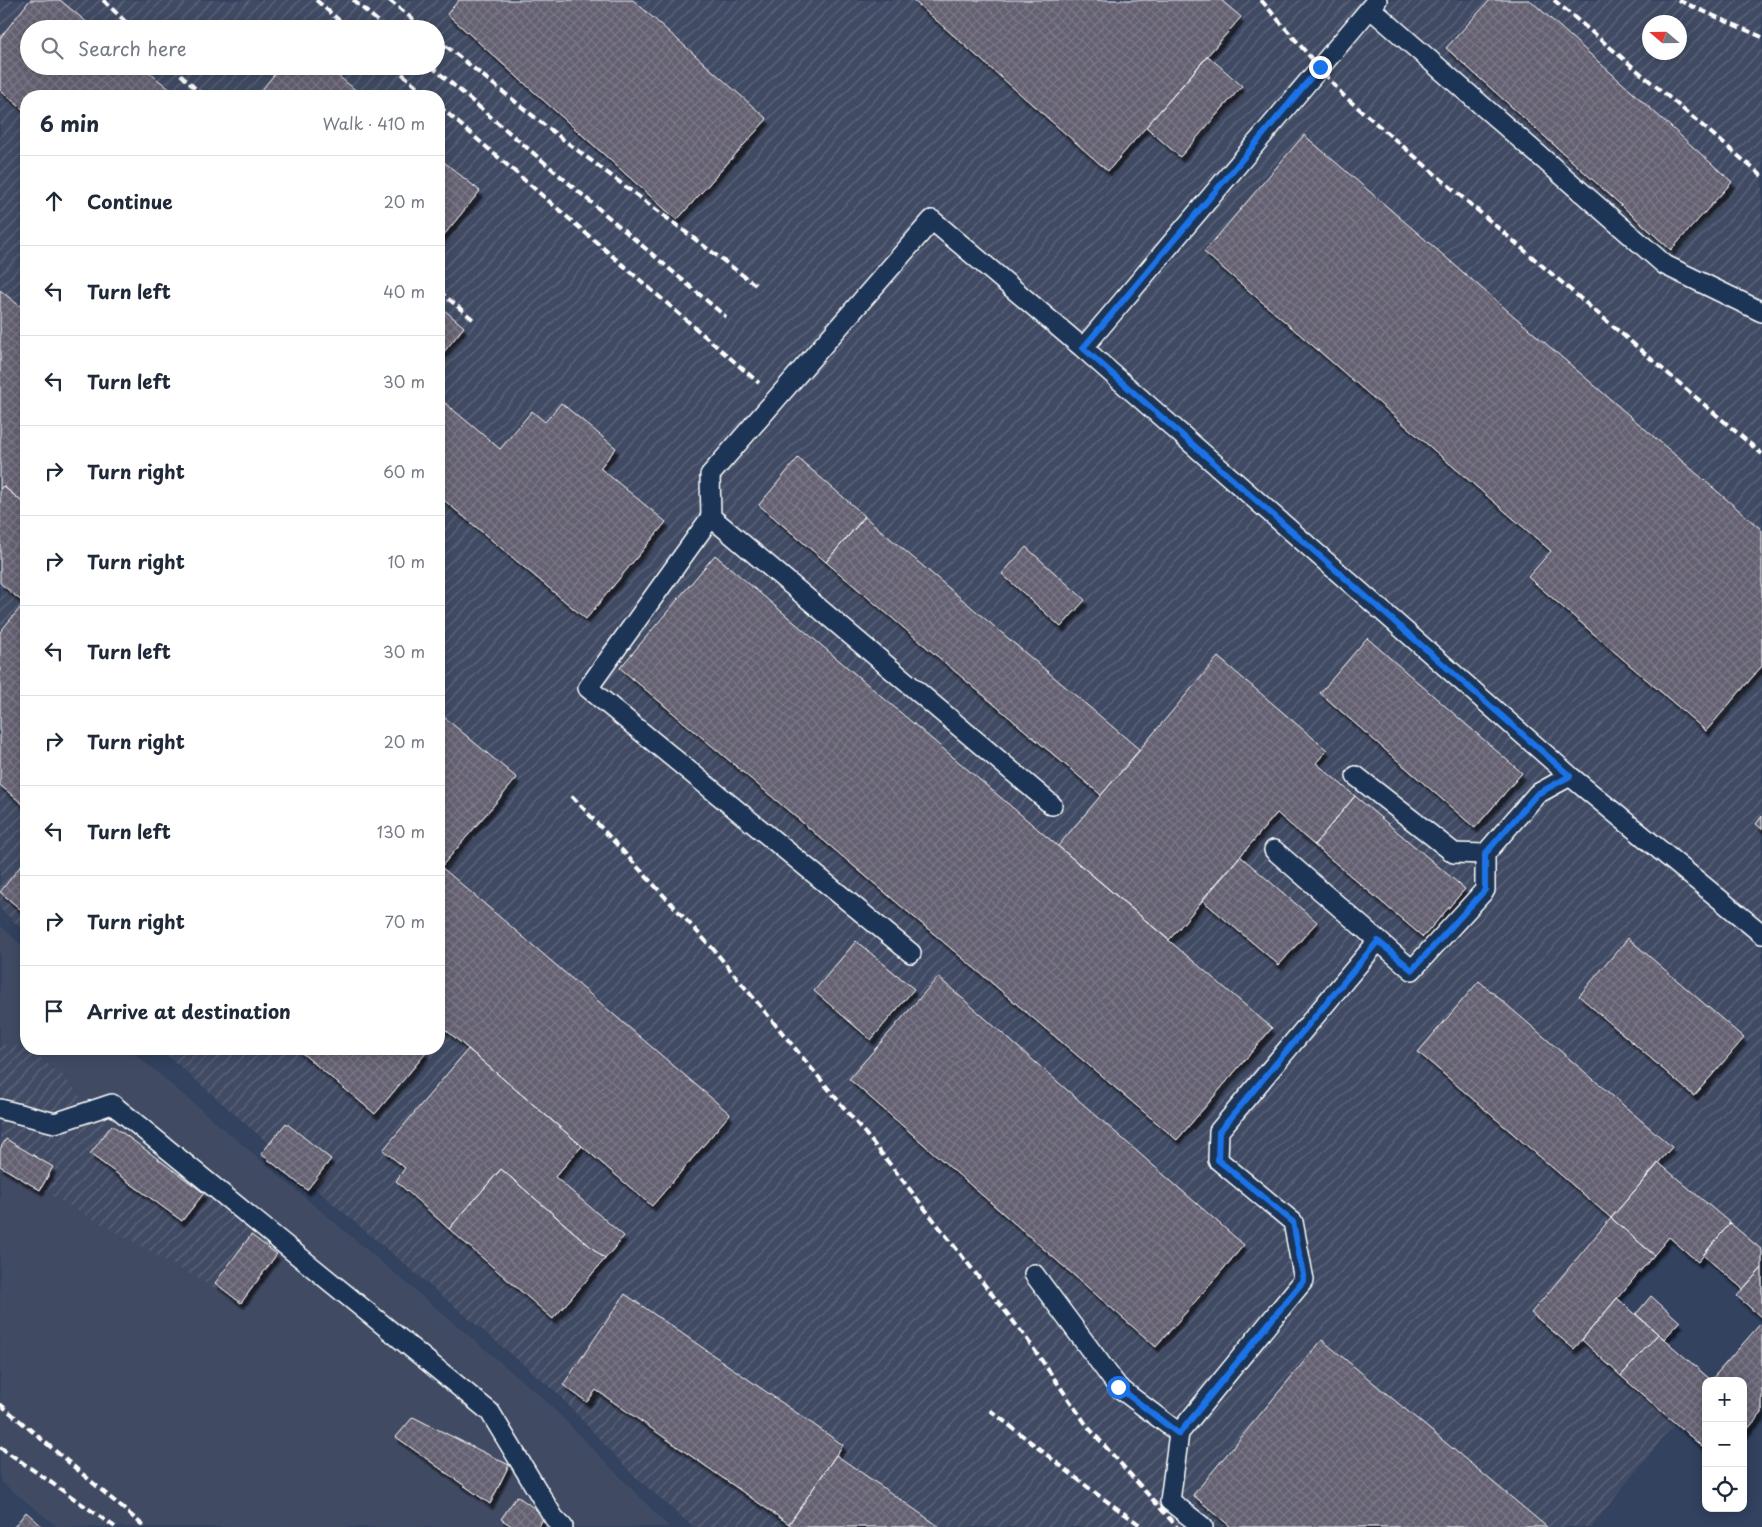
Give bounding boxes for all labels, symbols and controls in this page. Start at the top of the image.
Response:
north arrow [1642,15,1687,60]
search box [20,20,445,75]
icon: search [38,34,66,62]
text: Search here [78,34,187,62]
route end [1309,56,1332,79]
text: 6 min [40,107,99,139]
text: Walk · 410 m [323,111,425,135]
icon: ahead [40,187,68,215]
text: Continue [87,187,173,215]
text: 20 m [384,189,425,213]
icon: left [40,277,68,305]
text: Turn left [87,277,171,305]
text: 40 m [383,279,425,303]
icon: left [40,367,68,395]
text: Turn left [87,367,171,395]
text: 30 m [383,369,425,393]
icon: right [40,457,68,485]
text: Turn right [87,457,185,485]
text: 60 m [383,459,425,483]
icon: right [40,547,68,575]
text: Turn right [87,547,185,575]
text: 10 m [388,549,425,573]
icon: left [40,637,68,665]
text: Turn left [87,637,171,665]
text: 30 m [383,639,425,663]
icon: right [40,727,68,755]
text: Turn right [87,727,185,755]
text: 20 m [384,729,425,753]
icon: left [40,817,68,845]
text: Turn left [87,817,171,845]
text: 130 m [377,819,425,843]
icon: right [40,907,68,935]
text: Turn right [87,907,185,935]
text: 70 m [385,909,425,933]
icon: arrive [40,997,68,1025]
text: Arrive at destination [87,997,291,1025]
route start [1107,1376,1130,1399]
map controls [1702,1377,1747,1512]
button: + [1702,1377,1747,1422]
button: − [1702,1422,1747,1467]
button: locate [1702,1467,1747,1512]

